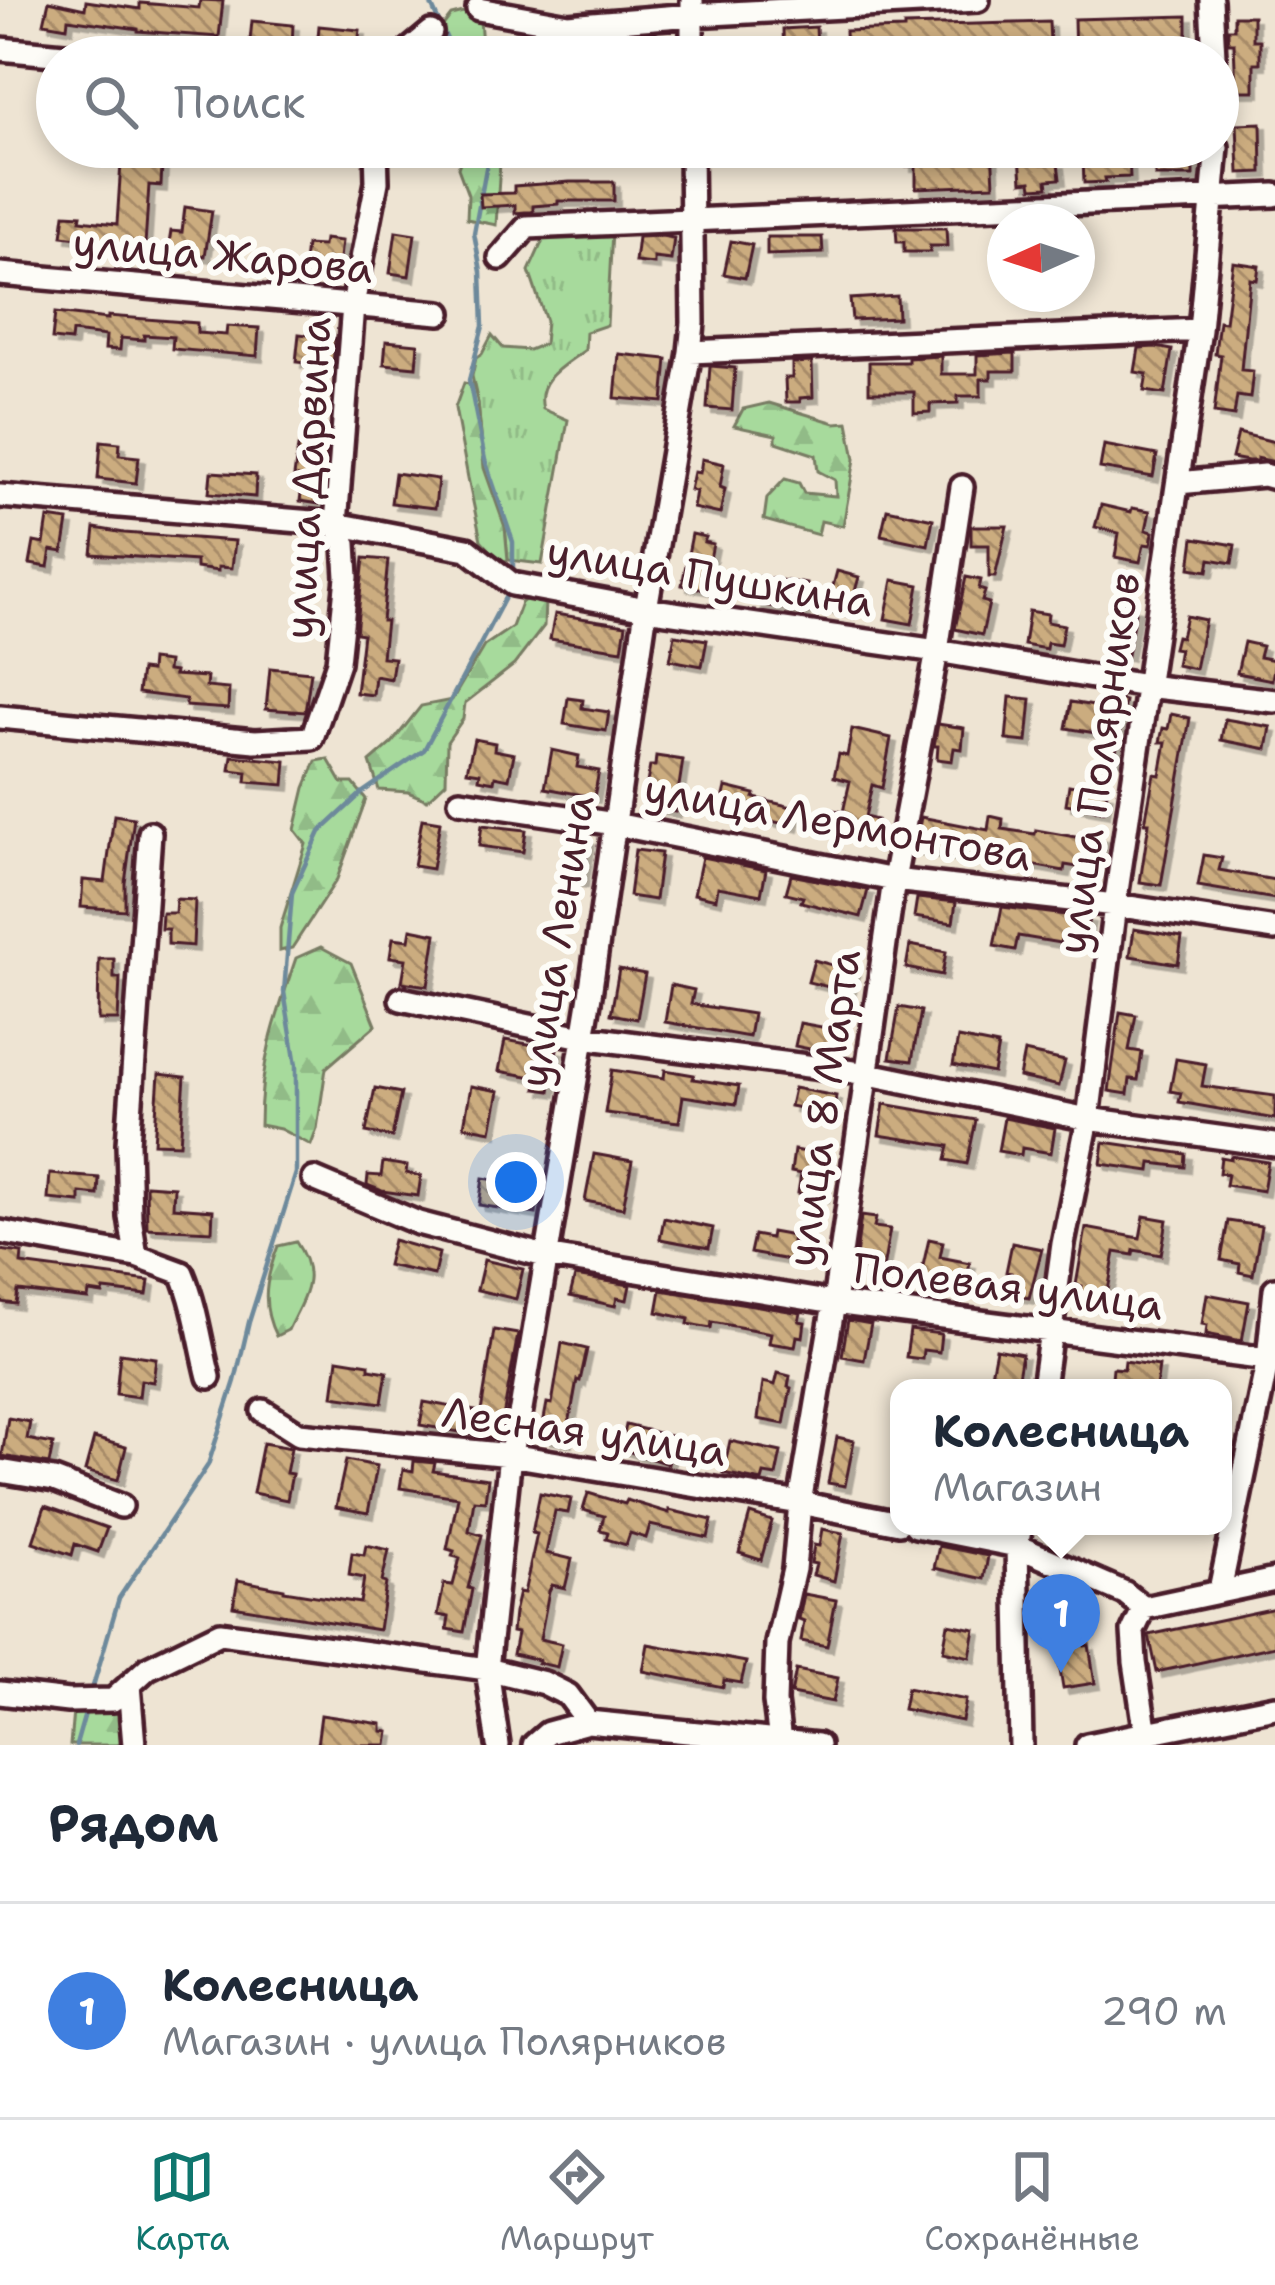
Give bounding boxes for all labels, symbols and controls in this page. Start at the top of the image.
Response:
search box [36,36,1239,168]
icon: search [78,69,144,135]
text: Поиск [174,72,305,132]
north arrow [987,204,1095,312]
street label: улица Жарова [71,214,375,296]
street label: улица Дарвина [271,316,343,640]
street label: улица Пушкина [543,523,877,629]
street label: улица Полярников [1043,569,1153,957]
street label: улица Лермонтова [640,760,1036,884]
street label: улица Ленина [505,791,607,1091]
street label: улица 8 Марта [773,946,873,1270]
your location [486,1152,546,1212]
street label: Полевая улица [850,1239,1166,1333]
popup [890,1379,1232,1535]
street label: Лесная улица [438,1383,730,1479]
text: Колесница [933,1401,1189,1461]
text: Магазин [933,1461,1102,1513]
pin: 1 [1022,1574,1100,1673]
text: Рядом [48,1789,219,1857]
text: Колесница [162,1955,419,2015]
text: 1 [78,1985,96,2037]
text: 290 m [1101,1985,1227,2037]
text: Магазин · улица Полярников [162,2015,726,2067]
tab: Карта [135,2144,230,2261]
tab: Маршрут [500,2144,654,2261]
tab: Сохранённые [924,2144,1140,2261]

